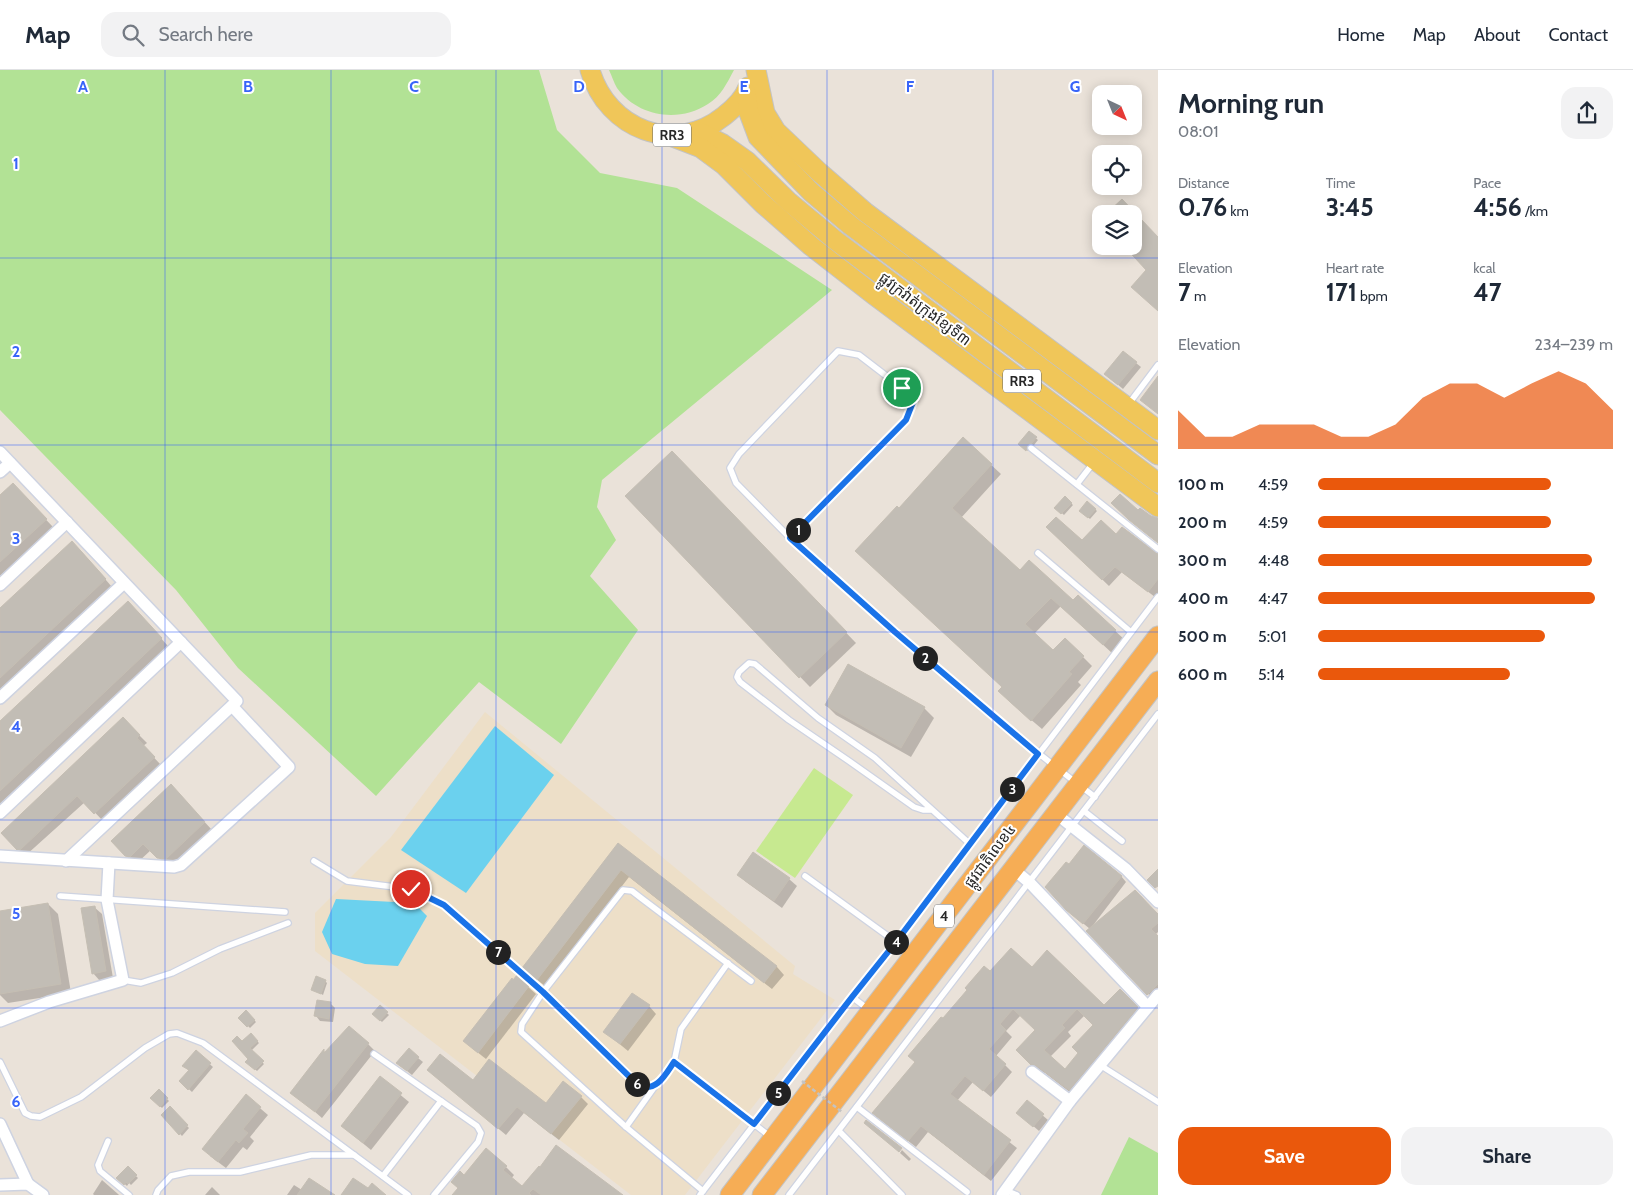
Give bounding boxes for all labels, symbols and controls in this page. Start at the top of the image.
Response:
search box [101,12,451,57]
text: Map [25,20,71,49]
icon: search [119,21,147,49]
text: Search here [159,23,253,46]
text: Home [1337,24,1385,46]
text: Map [1413,24,1446,46]
text: About [1474,24,1520,46]
text: Contact [1548,24,1608,46]
text: A [78,77,88,96]
text: B [243,77,253,96]
text: C [409,77,419,96]
text: D [573,77,585,96]
text: E [739,77,749,96]
text: F [906,77,915,96]
text: G [1070,77,1080,96]
north arrow [1092,85,1142,135]
map controls [1092,85,1142,255]
text: Morning run [1178,86,1324,120]
button: share [1561,87,1613,139]
text: 08:01 [1178,122,1219,141]
road number: RR3 [653,124,691,146]
button: locate [1092,145,1142,195]
text: 1 [13,154,19,173]
text: Distance [1178,174,1230,192]
text: Time [1326,174,1355,192]
text: Pace [1473,174,1501,192]
text: 0.76 [1178,192,1227,222]
text: 3:45 [1326,192,1374,222]
text: 4:56 [1473,192,1522,222]
text: km [1227,202,1249,220]
text: /km [1522,202,1548,220]
button: layers [1092,205,1142,255]
text: Elevation [1178,259,1233,277]
text: Heart rate [1326,259,1384,277]
text: kcal [1473,259,1496,277]
street label: ផ្លូវក្រវ៉ាត់ក្រុងខ្សែទី៣ [873,268,975,353]
text: 7 [1178,277,1191,307]
text: 171 [1326,277,1357,307]
text: 47 [1473,277,1502,307]
text: m [1191,287,1206,305]
text: bpm [1357,287,1388,305]
text: Elevation [1178,335,1241,354]
text: 234–239 m [1535,335,1613,354]
text: 2 [12,342,20,361]
pin [881,367,923,409]
road number: RR3 [1003,370,1041,392]
icon: arrive [888,374,916,402]
text: 100 m [1178,475,1224,494]
text: 4:59 [1258,475,1288,494]
text: 200 m [1178,513,1227,532]
text: 4:59 [1258,513,1288,532]
pin: 1 [786,518,810,542]
text: 1 [796,521,801,539]
text: 3 [12,529,20,548]
text: 300 m [1178,551,1227,570]
text: 4:48 [1258,551,1290,570]
text: 400 m [1178,589,1228,608]
text: 4:47 [1258,589,1288,608]
text: 500 m [1178,627,1227,646]
text: 5:01 [1258,627,1286,646]
pin: 2 [912,646,938,670]
text: 2 [922,649,929,667]
text: 600 m [1178,665,1227,684]
text: 5:14 [1258,665,1284,684]
text: 4 [11,717,21,736]
pin: 3 [1000,776,1024,802]
text: 3 [1009,780,1016,798]
street label: ផ្លូវជាតិលេខ៤ [960,821,1023,894]
pin [390,868,432,910]
icon: check [397,875,425,903]
text: 5 [12,904,20,923]
road number: 4 [934,904,954,928]
pin: 4 [884,930,908,954]
text: 4 [892,933,901,951]
pin: 7 [486,940,510,964]
text: 7 [495,943,502,961]
pin: 6 [624,1072,650,1096]
text: 6 [634,1075,641,1093]
pin: 5 [766,1080,790,1106]
text: 5 [775,1084,782,1102]
text: 6 [12,1092,21,1111]
button: Save [1178,1127,1391,1185]
button: Share [1401,1127,1613,1185]

